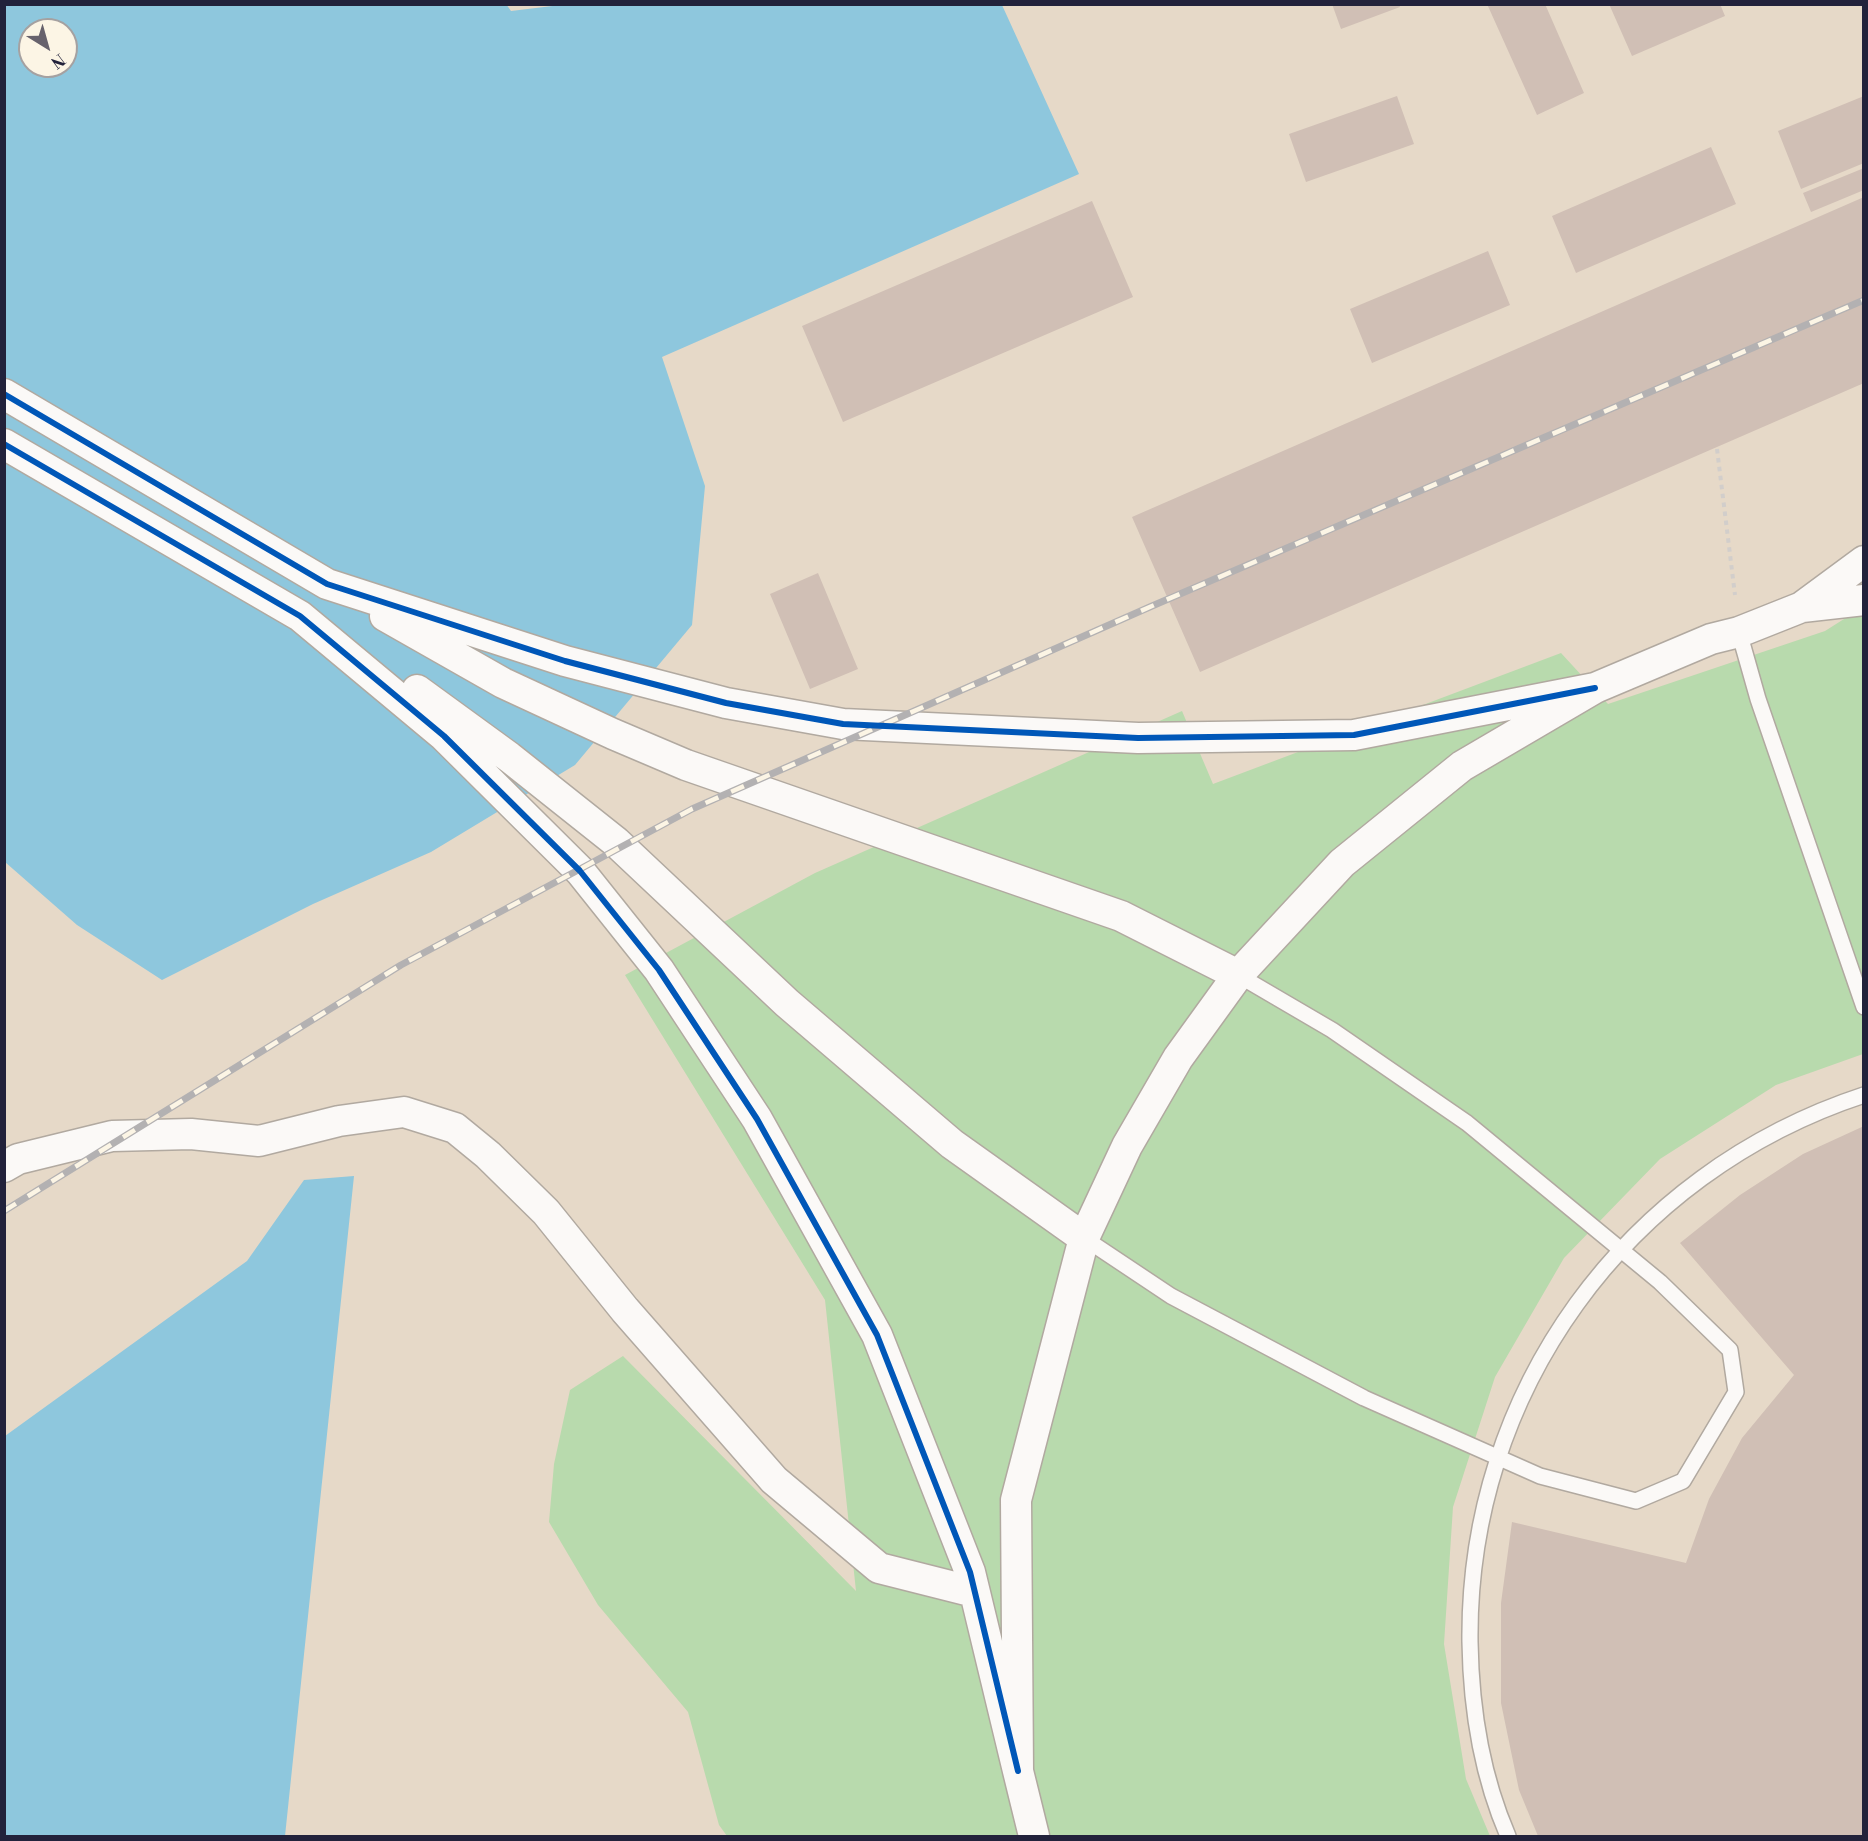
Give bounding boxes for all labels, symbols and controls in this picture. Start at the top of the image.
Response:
north arrow [18,18,78,78]
text: N [47,49,69,73]

